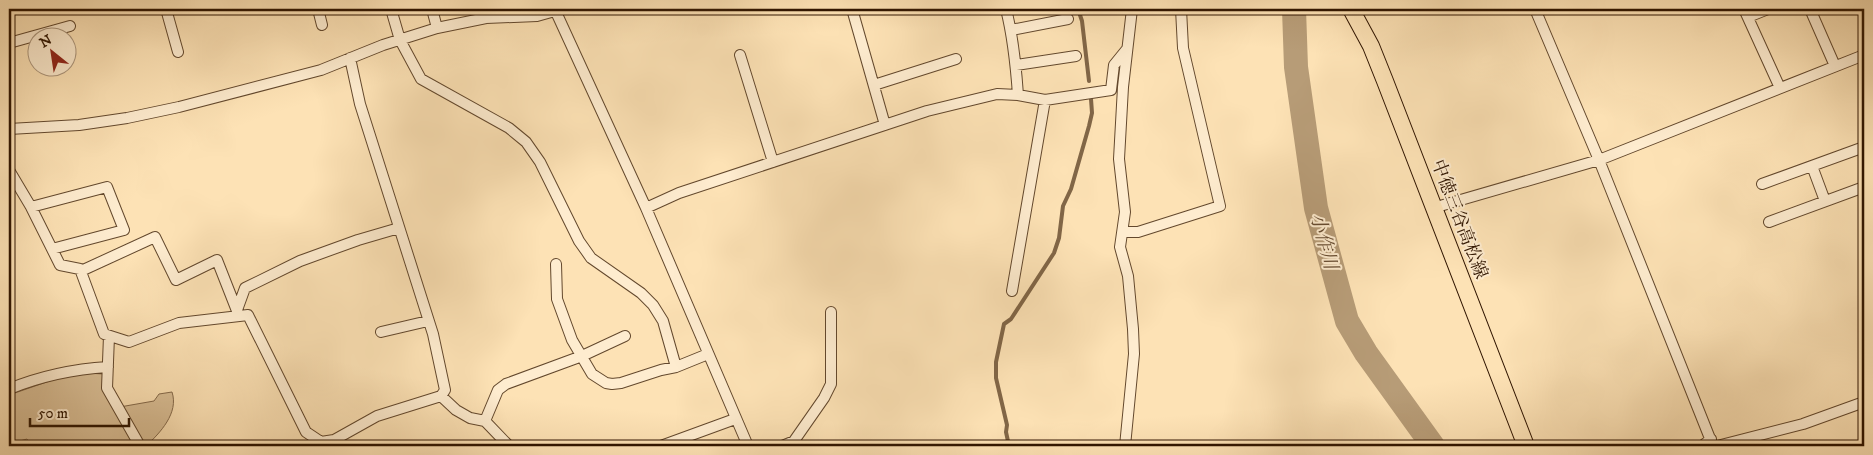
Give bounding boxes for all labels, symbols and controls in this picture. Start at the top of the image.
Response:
north arrow [28,28,78,78]
text: N [37,31,56,52]
street label: 中徳三谷高松線 [1426,157,1492,282]
water label: 小作川 [1305,211,1343,274]
scale bar [30,395,129,427]
text: 50 m [38,404,68,423]

